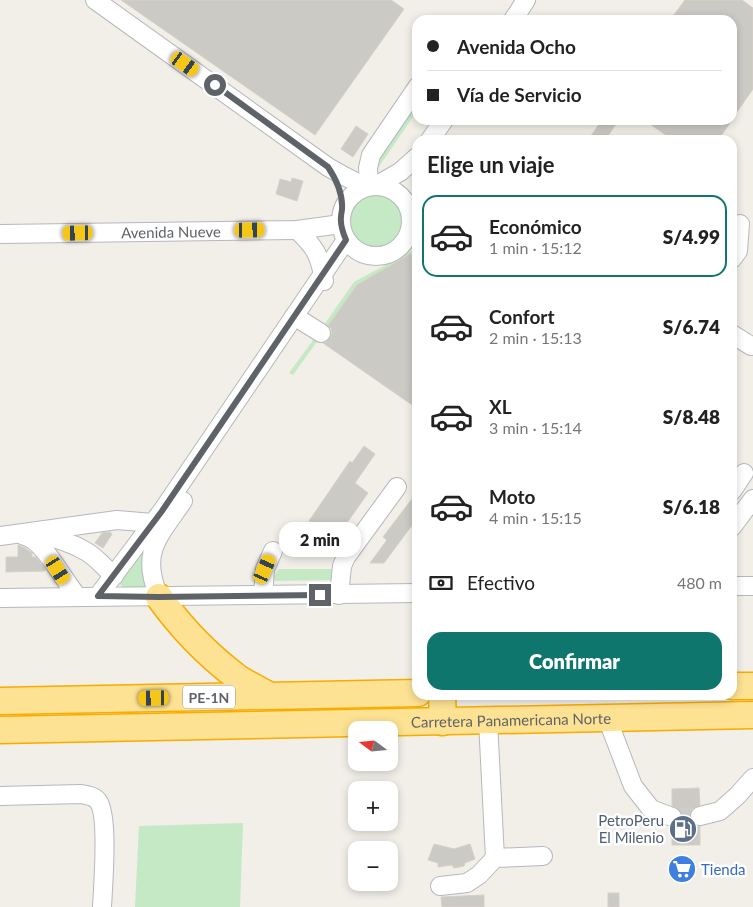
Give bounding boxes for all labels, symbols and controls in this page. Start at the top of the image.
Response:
text: Avenida Ocho [457,35,576,58]
car [168,49,201,79]
route start [204,74,226,96]
text: Vía de Servicio [457,83,582,106]
text: Elige un viaje [427,151,555,178]
icon: car [429,214,474,259]
text: Económico [489,215,582,238]
street label: Avenida Nueve [121,222,221,241]
car [234,222,265,238]
car [62,225,93,241]
text: S/4.99 [663,225,720,248]
text: 1 min · 15:12 [489,238,582,257]
icon: car [429,304,474,349]
text: Confort [489,305,554,328]
text: S/6.74 [663,315,720,338]
text: 2 min · 15:13 [489,328,582,347]
icon: car [429,394,474,439]
text: XL [489,395,512,418]
text: S/8.48 [663,405,720,428]
text: 3 min · 15:14 [489,418,582,437]
icon: car [429,484,474,529]
text: Moto [489,485,535,508]
text: S/6.18 [663,495,720,518]
text: 4 min · 15:15 [489,508,582,527]
callout: 2 min [279,522,361,558]
text: 2 min [300,530,340,549]
car [252,552,277,586]
car [43,553,72,587]
icon: cash [427,569,455,597]
text: Efectivo [467,571,535,594]
text: 480 m [677,573,722,592]
route end [309,584,331,606]
button: Confirmar [427,632,722,690]
road number: PE-1N [183,686,235,709]
car [138,690,169,706]
street label: Carretera Panamericana Norte [411,709,611,731]
north arrow [348,721,398,771]
map controls [348,721,398,891]
button: + [348,781,398,831]
place label: PetroPeru El Milenio [598,811,664,846]
fuel station icon: PetroPeru El Milenio [668,814,698,844]
button: − [348,841,398,891]
supermarket icon: Tienda [667,854,697,884]
place label: Tienda [701,860,746,878]

